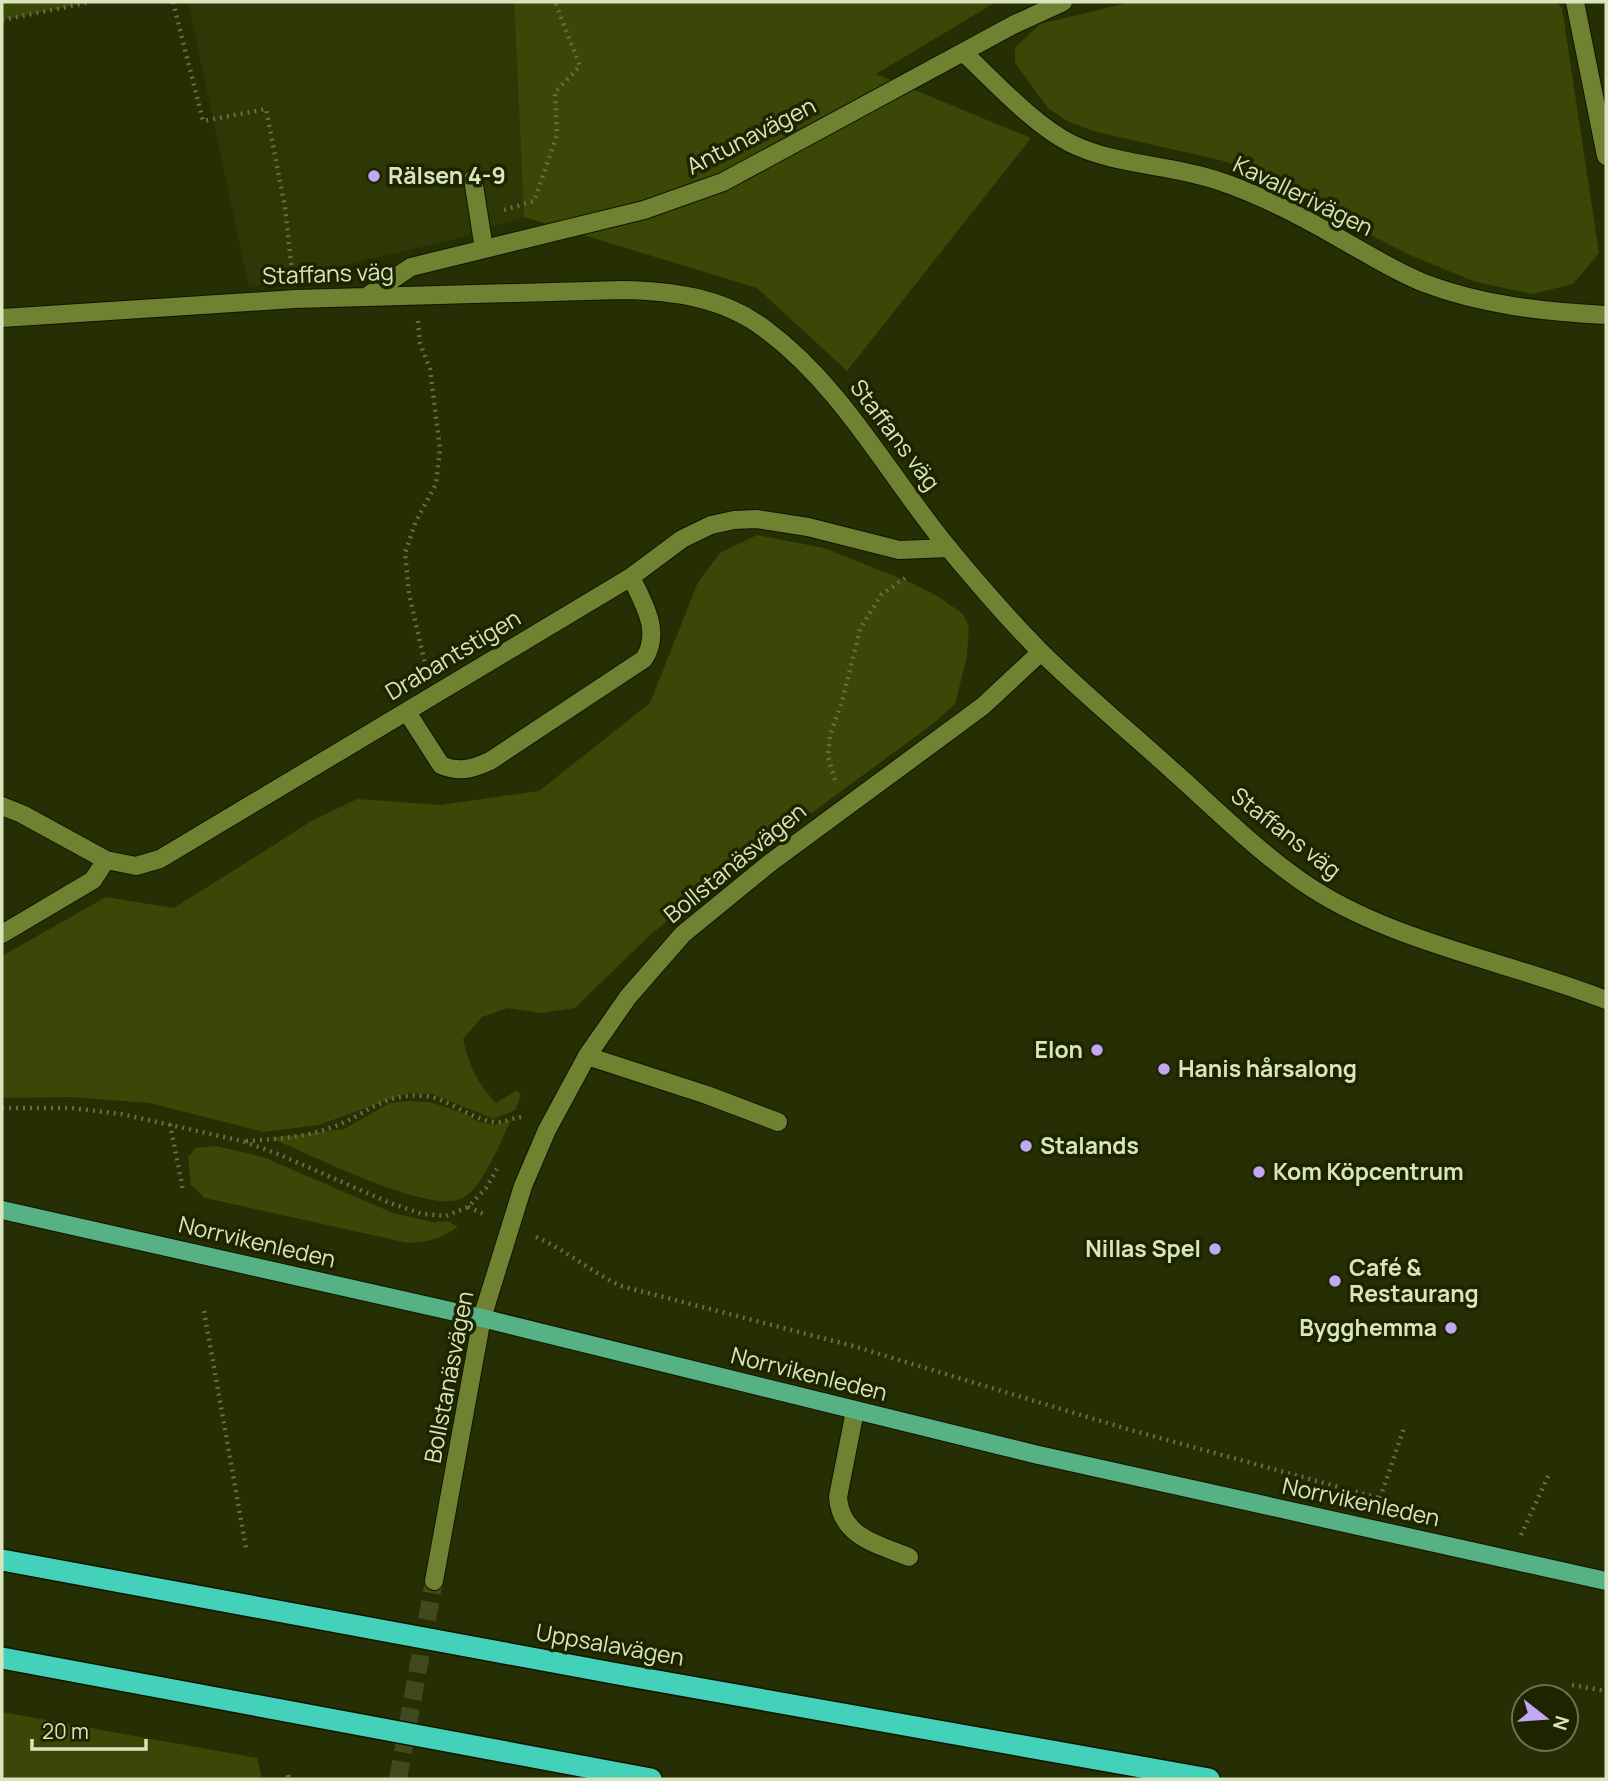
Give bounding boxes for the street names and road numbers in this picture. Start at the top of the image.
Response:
street label: Antunavägen [680,89,821,181]
street label: Kavallerivägen [1228,147,1379,243]
street label: Staffans väg [262,255,394,291]
street label: Staffans väg [843,372,948,497]
street label: Drabantstigen [379,601,526,707]
street label: Staffans väg [1225,779,1348,885]
street label: Bollstanäsvägen [656,795,812,930]
street label: Norrvikenleden [176,1207,339,1275]
street label: Bollstanäsvägen [416,1288,480,1466]
street label: Norrvikenleden [728,1338,891,1408]
street label: Norrvikenleden [1280,1469,1443,1533]
street label: Uppsalavägen [534,1615,687,1673]

